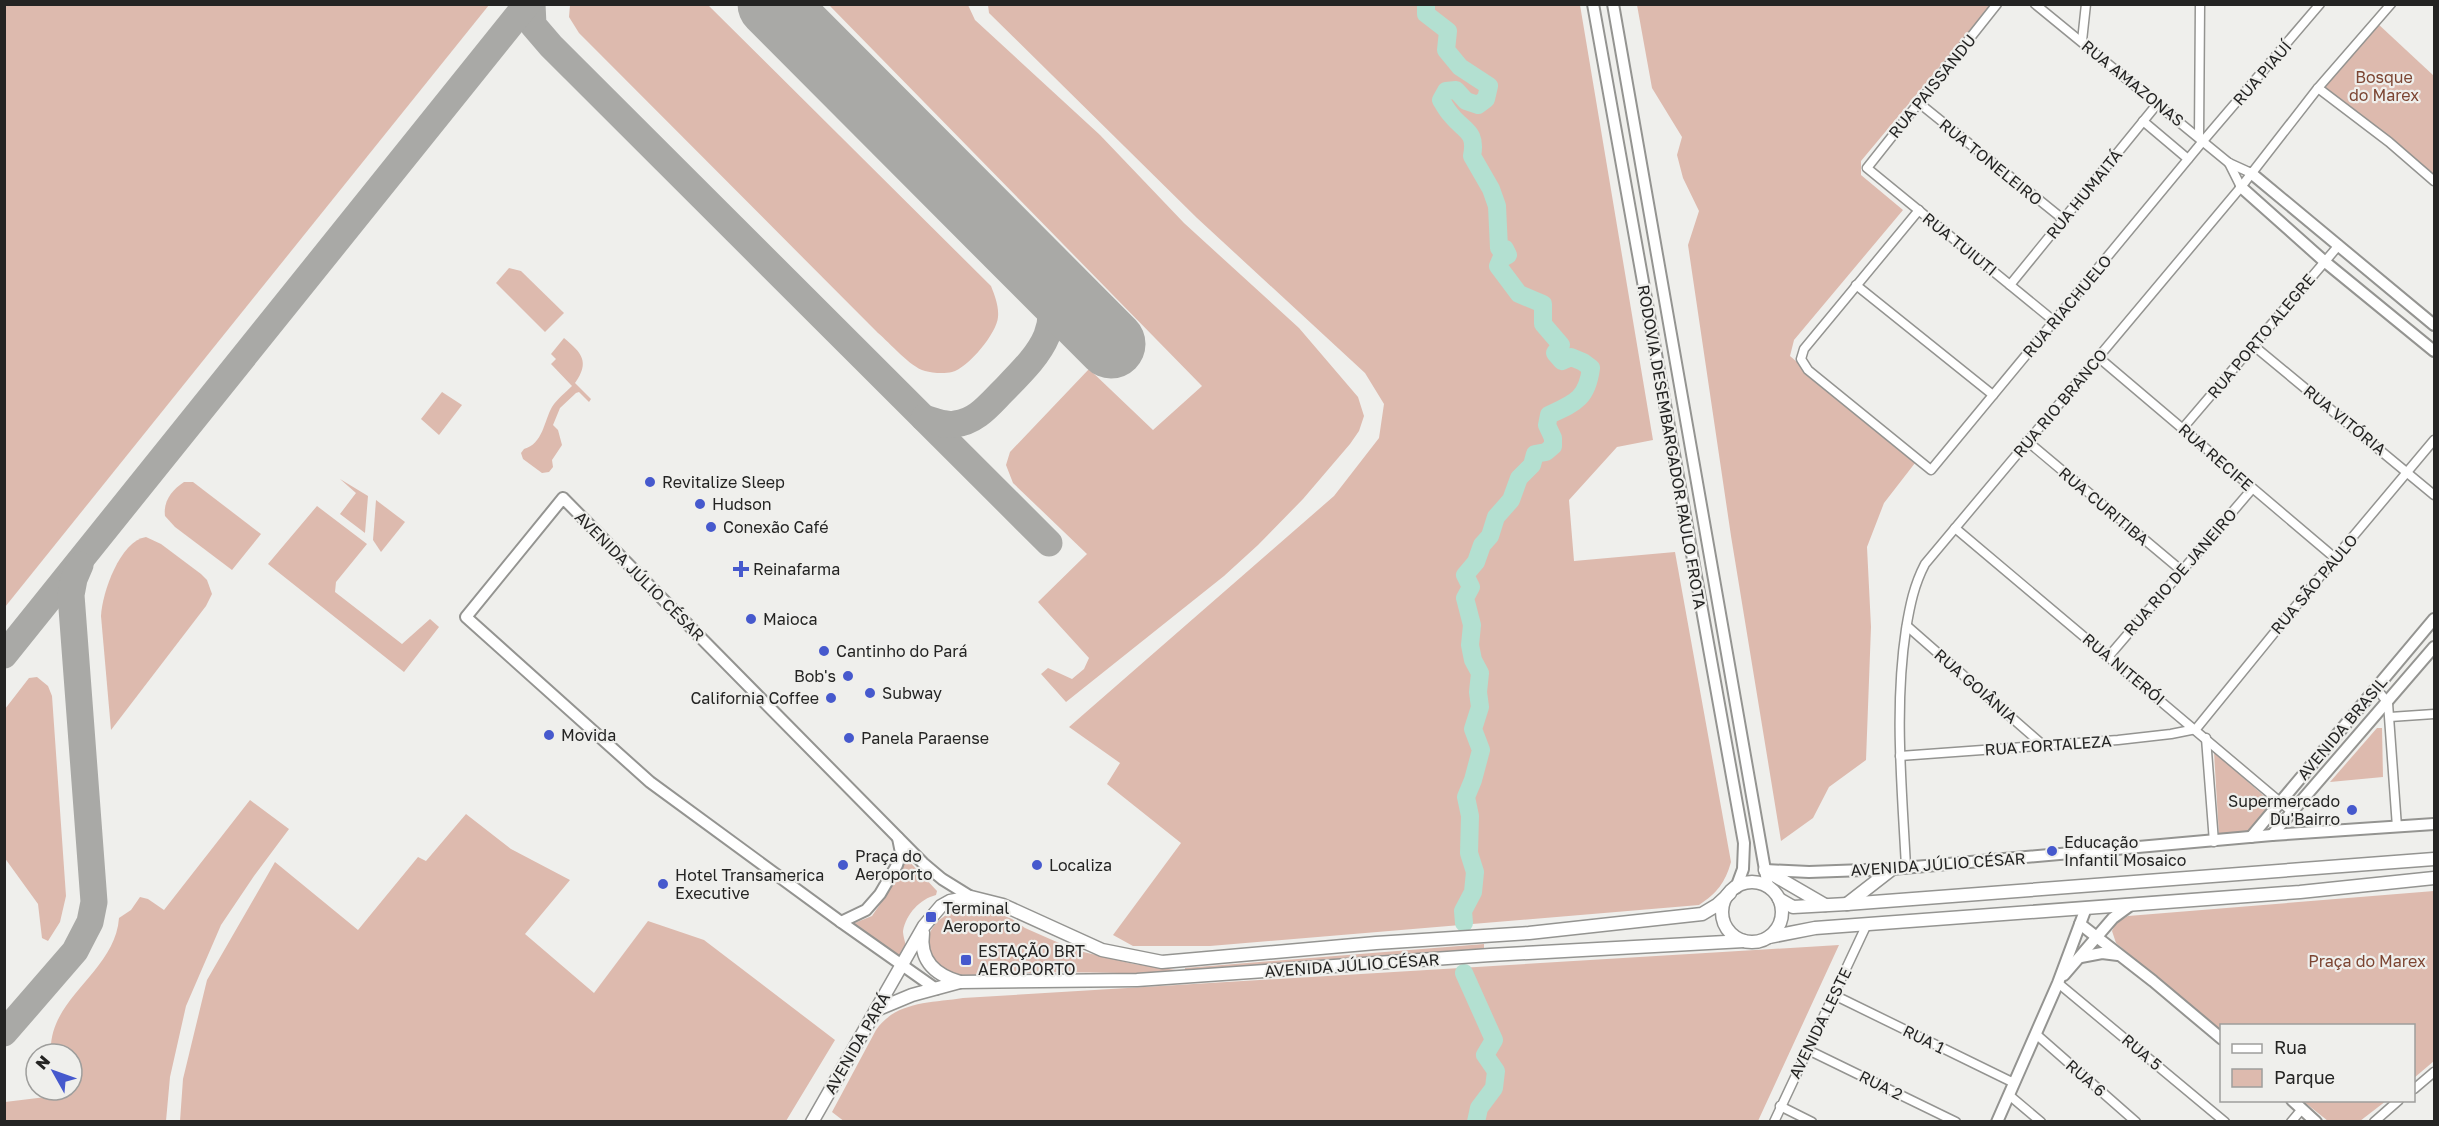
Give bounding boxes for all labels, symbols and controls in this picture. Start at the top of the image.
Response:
street label: RUA PAISSANDU [1884,30,1980,142]
street label: RUA AMAZONAS [2078,36,2188,130]
street label: RUA PIAUÍ [2229,36,2296,109]
park label: Bosque do Marex [2349,67,2419,105]
street label: RUA TONELEIRO [1936,114,2046,210]
street label: RUA HUMAITÁ [2042,145,2126,243]
street label: RUA TUIUTI [1919,208,2001,280]
street label: RUA RIACHUELO [2018,251,2116,361]
street label: RUA PORTO ALEGRE [2203,270,2319,402]
street label: RODOVIA DESEMBARGADOR PAULO FROTA [1634,283,1710,611]
street label: RUA RIO BRANCO [2009,345,2111,461]
street label: RUA VITÓRIA [2300,381,2391,460]
street label: RUA RECIFE [2175,419,2257,495]
street label: RUA CURITIBA [2055,463,2153,550]
place label: Revitalize Sleep [662,472,785,492]
marker: Revitalize Sleep [643,475,657,489]
place label: Hudson [712,494,772,514]
marker: Hudson [693,497,707,511]
street label: RUA RIO DE JANEIRO [2119,504,2241,640]
street label: AVENIDA JÚLIO CÉSAR [571,507,709,645]
place label: Conexão Café [723,517,828,537]
marker: Conexão Café [704,520,718,534]
street label: RUA SÃO PAULO [2266,530,2362,638]
place label: Reinafarma [753,559,840,579]
marker: Reinafarma [734,562,748,576]
place label: Maioca [763,609,817,629]
marker: Maioca [744,612,758,626]
street label: RUA NITERÓI [2079,629,2169,709]
place label: Cantinho do Pará [836,641,968,661]
marker: Cantinho do Pará [817,644,831,658]
street label: RUA GOIÂNIA [1930,645,2022,728]
place label: Bob's [794,666,836,686]
marker: Bob's [841,669,855,683]
street label: AVENIDA BRASIL [2293,672,2391,784]
place label: Subway [882,683,942,703]
marker: Subway [863,686,877,700]
place label: California Coffee [690,688,819,708]
marker: California Coffee [824,691,838,705]
place label: Movida [561,725,616,745]
marker: Movida [542,728,556,742]
place label: Panela Paraense [861,728,989,748]
marker: Panela Paraense [842,731,856,745]
street label: RUA FORTALEZA [1984,731,2112,759]
place label: Supermercado Du'Bairro [2228,791,2340,829]
marker: Supermercado Du'Bairro [2345,803,2359,817]
place label: Educação Infantil Mosaico [2064,832,2186,870]
marker: Educação Infantil Mosaico [2045,844,2059,858]
place label: Praça do Aeroporto [855,846,933,884]
street label: AVENIDA JÚLIO CÉSAR [1850,848,2026,880]
place label: Localiza [1049,855,1112,875]
marker: Praça do Aeroporto [836,858,850,872]
marker: Localiza [1030,858,1044,872]
place label: Hotel Transamerica Executive [675,865,824,903]
marker: Hotel Transamerica Executive [656,877,670,891]
place label: Terminal Aeroporto [943,898,1021,936]
marker: Terminal Aeroporto [924,910,938,924]
place label: ESTAÇÃO BRT AEROPORTO [978,941,1085,979]
street label: AVENIDA JÚLIO CÉSAR [1264,949,1440,981]
park label: Praça do Marex [2308,951,2426,971]
marker: ESTAÇÃO BRT AEROPORTO [959,953,973,967]
street label: AVENIDA LESTE [1784,964,1856,1082]
street label: AVENIDA PARÁ [820,988,894,1097]
street label: RUA 1 [1900,1020,1949,1058]
legend [2220,1024,2415,1102]
street label: RUA 5 [2118,1030,2166,1074]
text: Rua [2274,1036,2307,1058]
north arrow [24,1042,84,1102]
text: N [31,1051,54,1073]
street label: RUA 6 [2062,1055,2110,1101]
street label: RUA 2 [1856,1066,1906,1104]
text: Parque [2274,1066,2335,1088]

